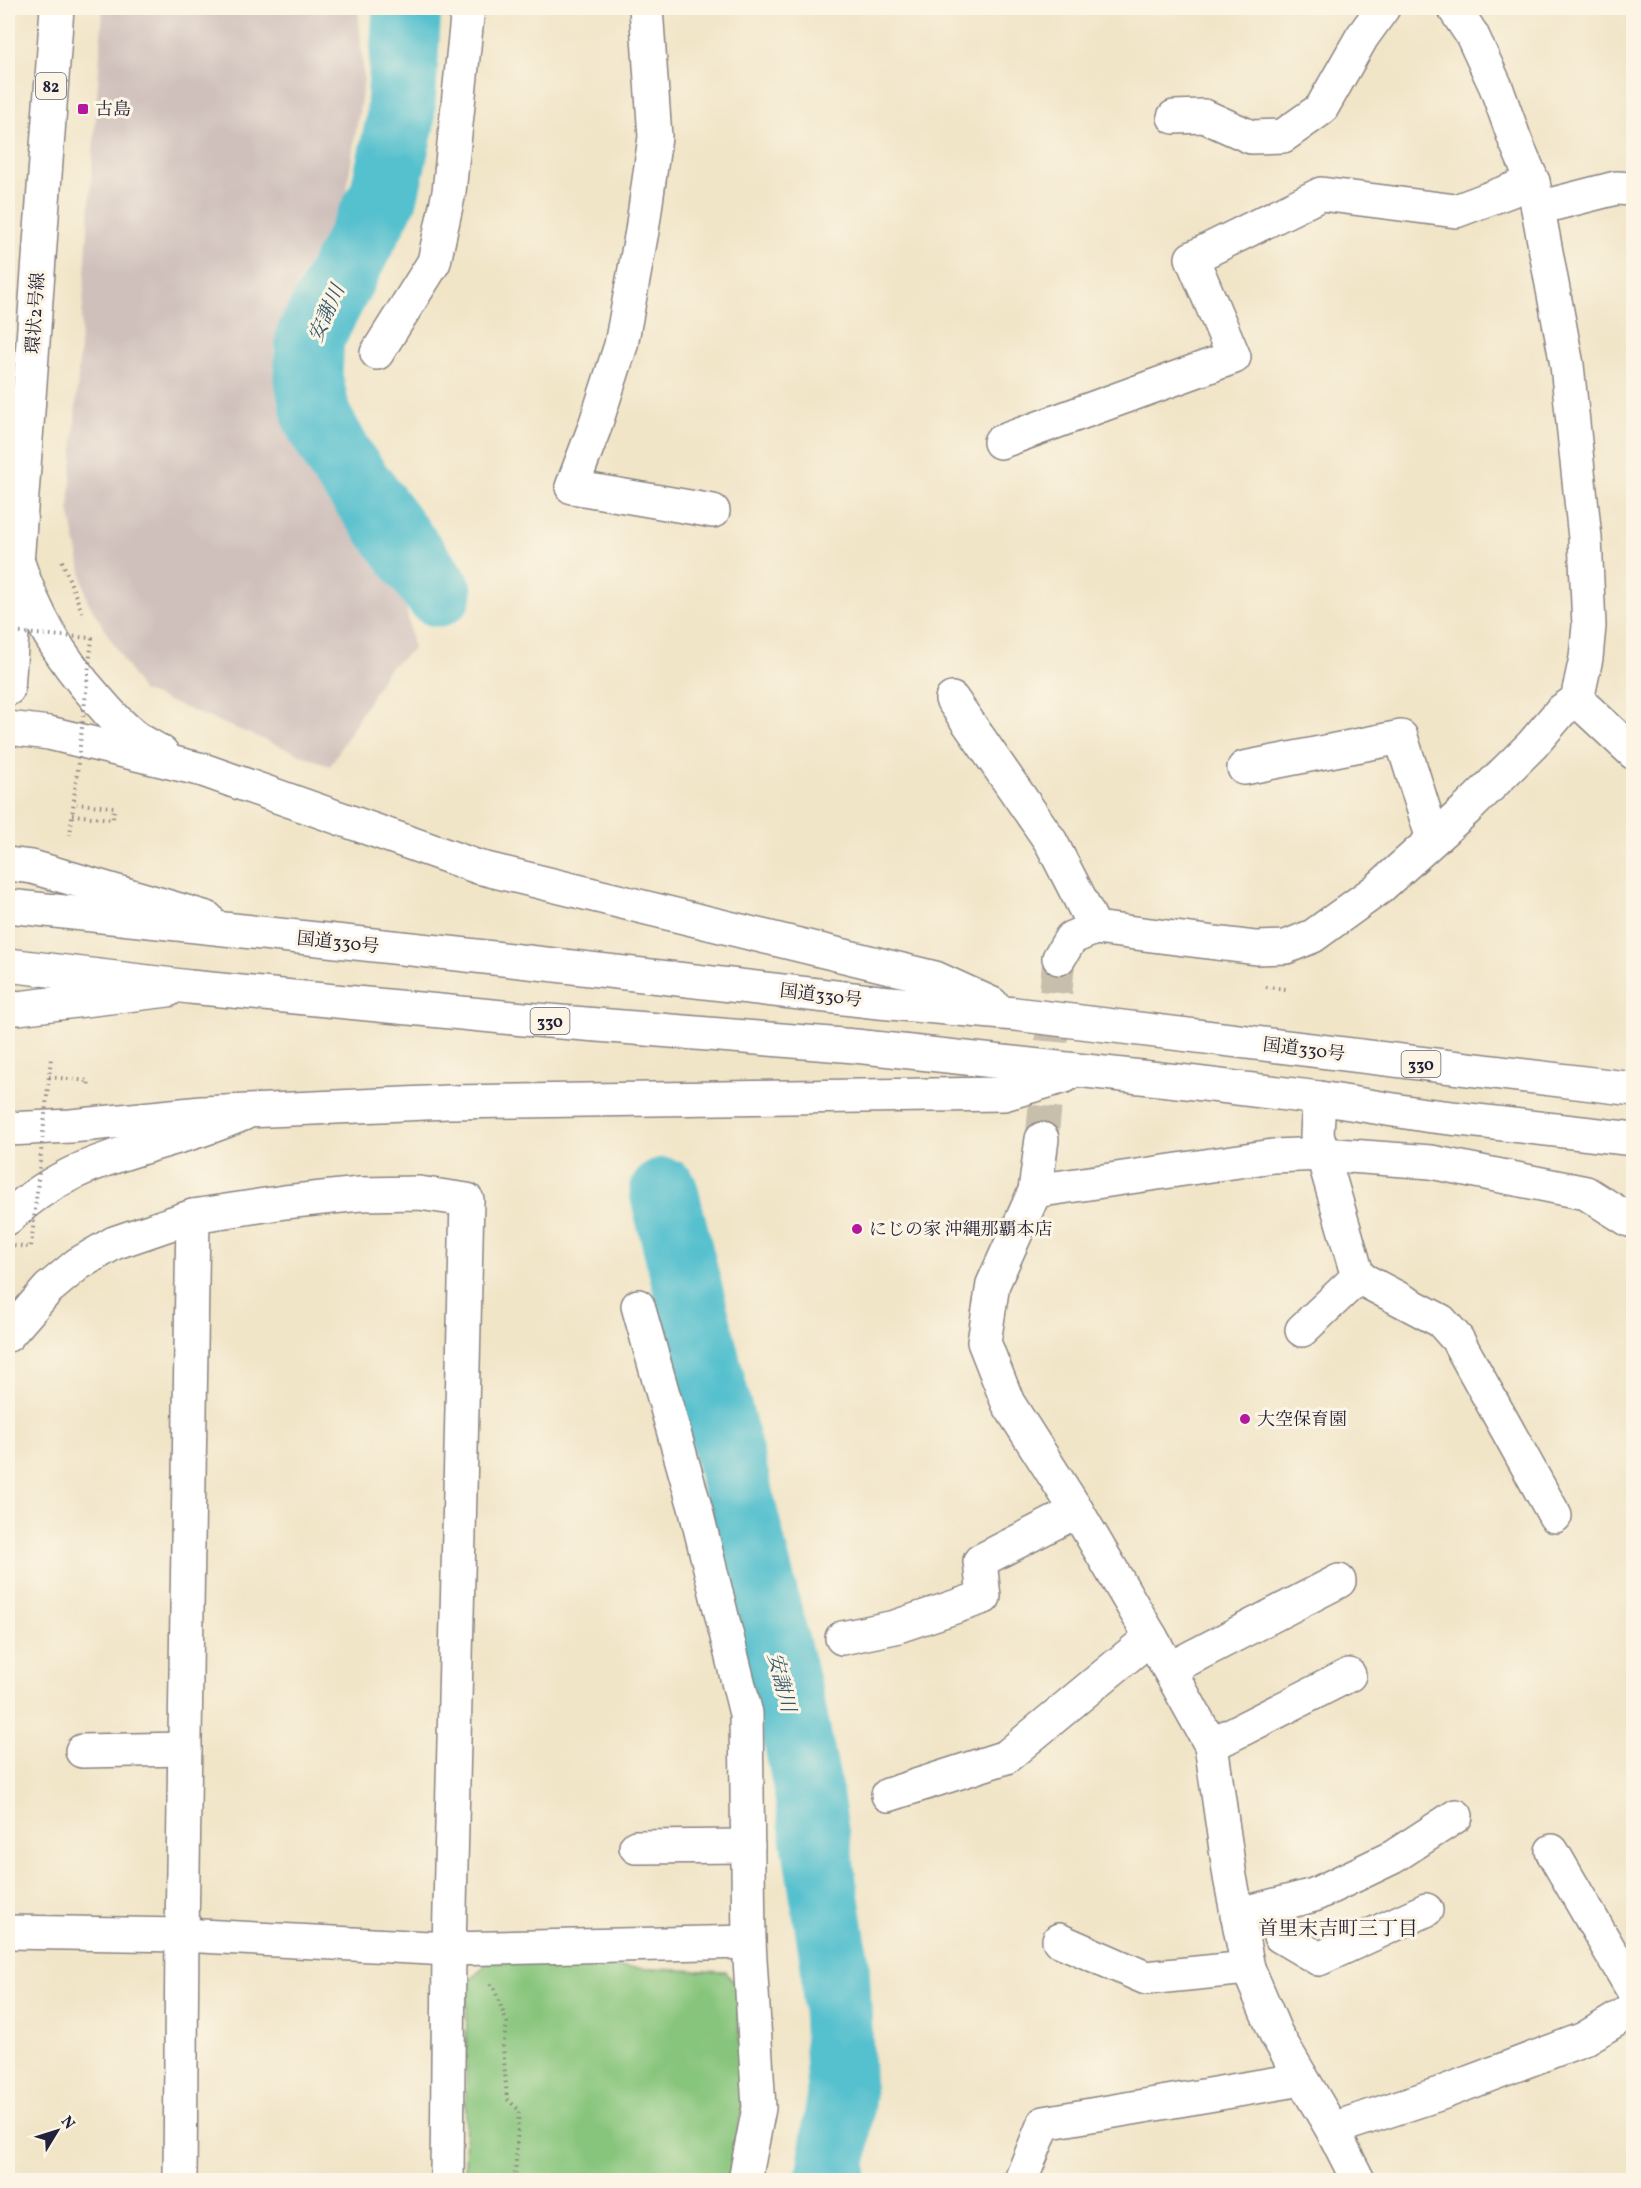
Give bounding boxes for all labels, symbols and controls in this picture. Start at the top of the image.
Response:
road number: 82 [36,73,66,99]
place label: 古島 [95,98,131,123]
marker: 古島 [76,102,90,116]
street label: 環状2号線 [21,271,52,355]
water label: 安謝川 [303,279,354,347]
street label: 国道330号 [295,927,380,960]
street label: 国道330号 [778,979,863,1014]
road number: 330 [530,1008,570,1034]
street label: 国道330号 [1261,1033,1346,1068]
road number: 330 [1402,1051,1440,1077]
place label: にじの家 沖縄那覇本店 [869,1218,1053,1243]
marker: にじの家 沖縄那覇本店 [850,1222,864,1236]
place label: 大空保育園 [1257,1408,1347,1433]
marker: 大空保育園 [1238,1412,1252,1426]
water label: 安謝川 [759,1650,801,1717]
district label: 首里末吉町三丁目 [1258,1916,1418,1944]
north arrow [27,2101,87,2161]
text: N [55,2112,80,2135]

